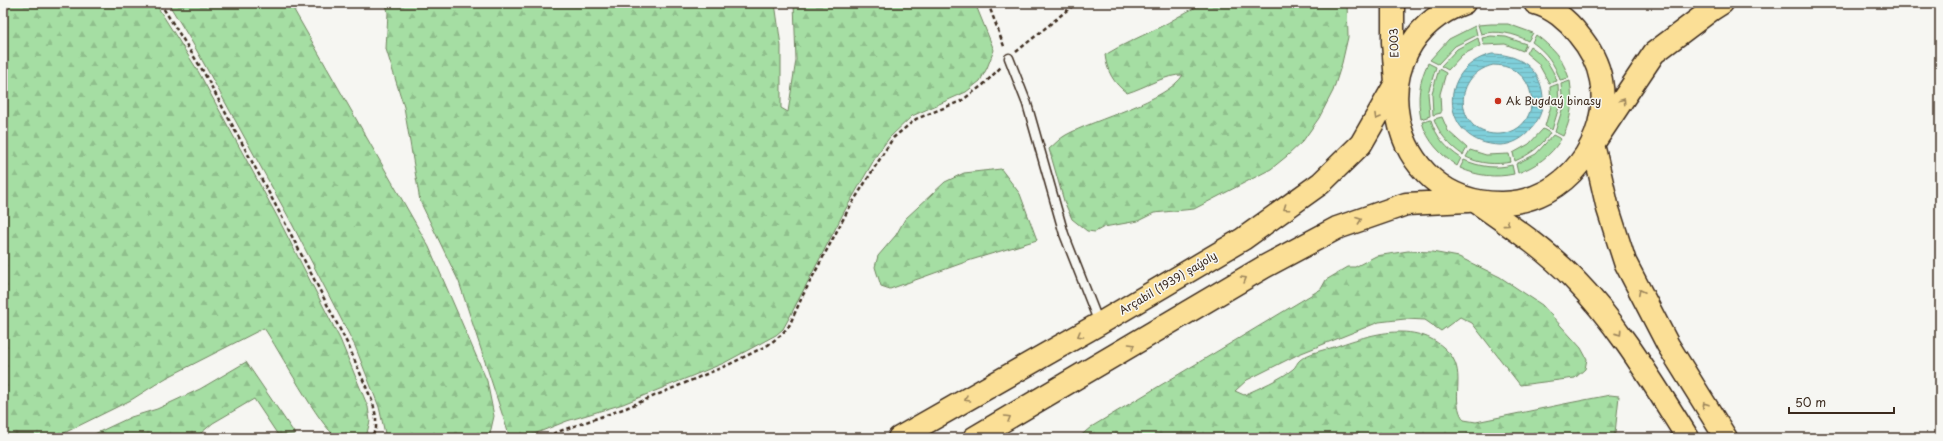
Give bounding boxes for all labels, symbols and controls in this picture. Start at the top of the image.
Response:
street label: E003 [1384,28,1403,58]
place label: Ak Bugdaý binasy [1506,92,1601,109]
marker: Ak Bugdaý binasy [1493,96,1503,106]
one-way arrow [1618,98,1625,105]
one-way arrow [1374,113,1381,120]
one-way arrow [1284,203,1291,210]
one-way arrow [1356,216,1363,225]
one-way arrow [1502,219,1509,226]
street label: Arçabil (1939) şaýoly [1116,247,1220,319]
one-way arrow [1240,276,1247,283]
one-way arrow [1638,289,1645,296]
one-way arrow [1614,329,1622,336]
one-way arrow [1077,330,1084,337]
one-way arrow [1128,343,1135,350]
scale bar [1789,389,1894,415]
text: 50 m [1795,393,1826,411]
one-way arrow [964,395,971,402]
one-way arrow [1703,402,1710,409]
one-way arrow [1004,416,1011,423]

